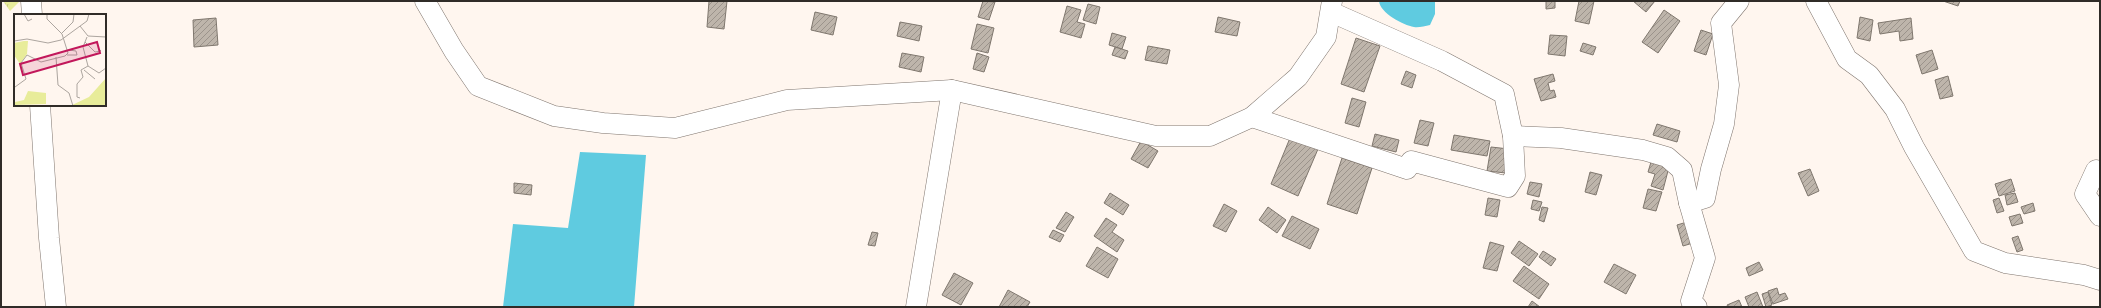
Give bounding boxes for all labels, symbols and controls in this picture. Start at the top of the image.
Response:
inset map [14,14,106,106]

